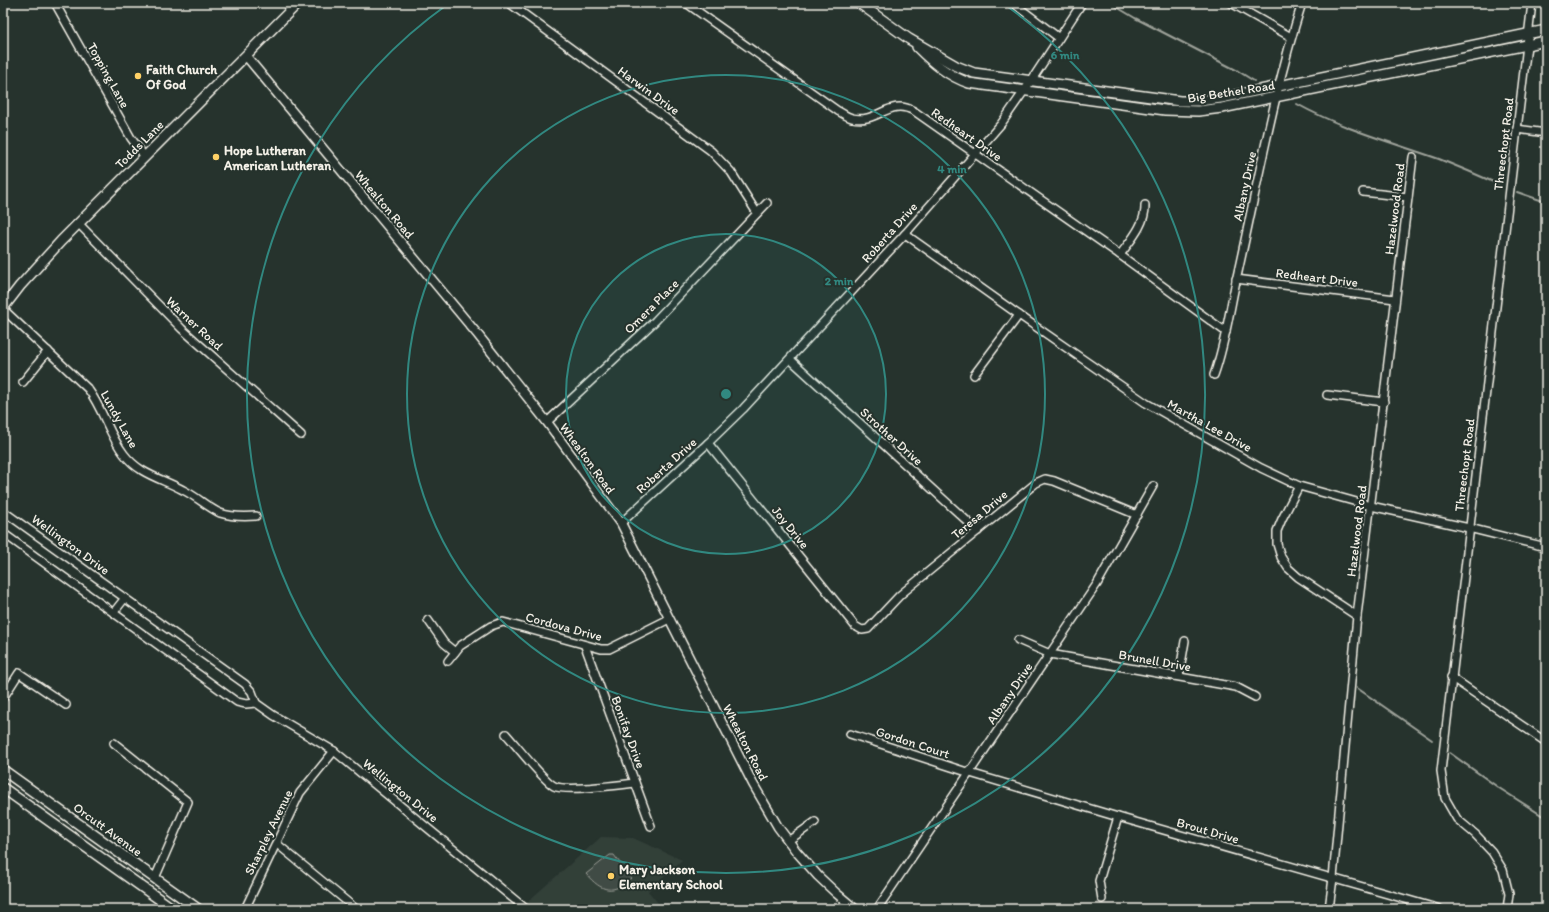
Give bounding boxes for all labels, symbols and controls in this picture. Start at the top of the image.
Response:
street label: Topping Lane [84,40,133,111]
text: 6 min [1051,48,1080,62]
place label: Faith Church Of God [146,62,218,92]
street label: Harwin Drive [615,63,683,118]
marker: Faith Church Of God [133,71,143,81]
street label: Big Bethel Road [1186,77,1276,106]
street label: Threechopt Road [1490,97,1517,191]
street label: Redheart Drive [929,105,1005,164]
street label: Todds Lane [112,117,167,172]
place label: Hope Lutheran American Lutheran [223,143,332,173]
street label: Albany Drive [1230,150,1259,222]
marker: Hope Lutheran American Lutheran [211,152,221,162]
text: 4 min [937,162,967,176]
street label: Hazelwood Road [1381,162,1408,256]
street label: Whealton Road [352,167,417,241]
street label: Roberta Drive [858,199,920,266]
street label: Redheart Drive [1275,265,1359,290]
text: 2 min [825,274,854,288]
street label: Omera Place [621,276,682,337]
street label: Warner Road [163,293,226,353]
centre of rings [719,387,733,401]
street label: Lundy Lane [98,388,142,451]
street label: Martha Lee Drive [1165,396,1255,455]
street label: Strother Drive [857,404,926,468]
street label: Threechopt Road [1451,418,1478,512]
street label: Whealton Road [557,420,618,497]
street label: Roberta Drive [633,434,700,496]
street label: Hazelwood Road [1343,484,1370,578]
street label: Teresa Drive [948,487,1010,542]
street label: Joy Drive [769,503,812,552]
street label: Wellington Drive [29,511,113,578]
street label: Cordova Drive [524,609,604,644]
street label: Brunell Drive [1118,647,1192,674]
street label: Albany Drive [983,660,1035,727]
street label: Bonifay Drive [609,694,649,770]
street label: Whealton Road [720,701,771,783]
street label: Gordon Court [874,723,952,762]
street label: Wellington Drive [360,755,441,825]
street label: Sharpley Avenue [241,787,296,877]
street label: Orcutt Avenue [70,799,145,859]
street label: Brout Drive [1175,814,1241,847]
place label: Mary Jackson Elementary School [619,862,723,893]
marker: Mary Jackson Elementary School [606,871,616,881]

